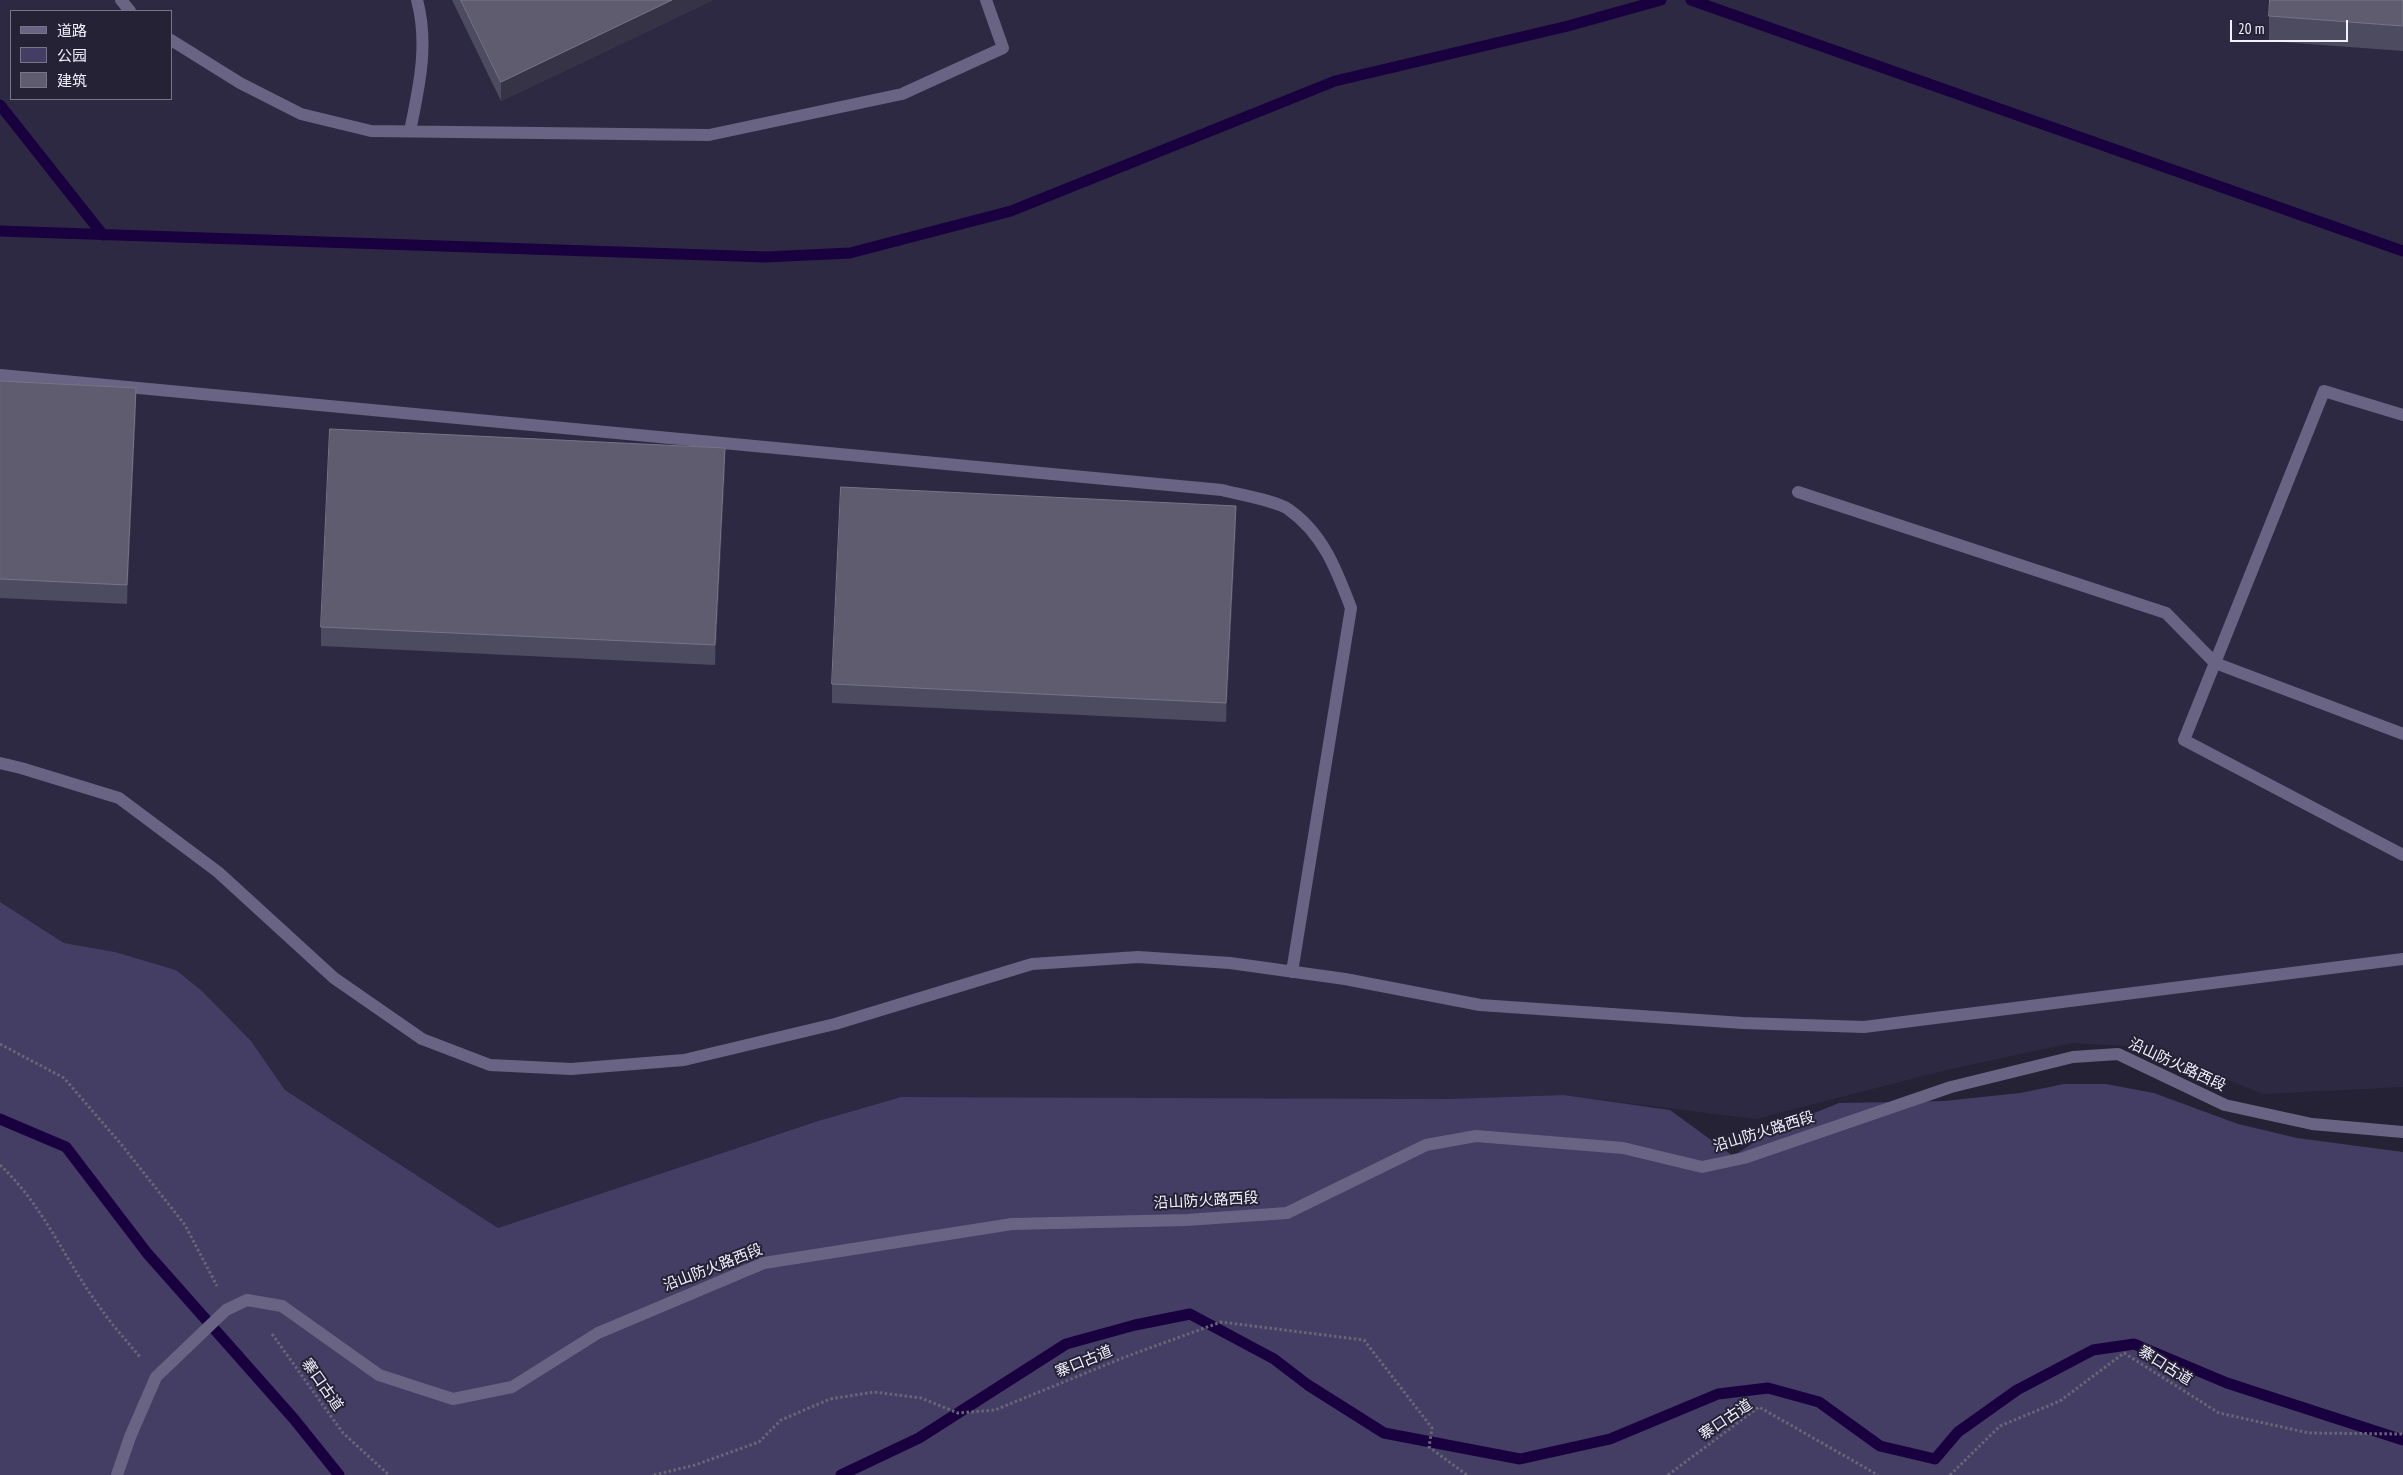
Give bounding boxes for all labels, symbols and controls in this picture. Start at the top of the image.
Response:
legend [10,10,172,100]
scale bar [2233,10,2350,42]
text: 20 m [2238,19,2264,38]
text: 道路 [57,21,87,40]
text: 公园 [57,46,87,65]
text: 建筑 [57,71,87,90]
street label: 沿山防火路西段 [2126,1035,2228,1095]
street label: 沿山防火路西段 [1711,1108,1817,1156]
street label: 沿山防火路西段 [1153,1189,1259,1213]
street label: 沿山防火路西段 [661,1241,765,1295]
street label: 寨口古道 [1053,1342,1115,1382]
street label: 寨口古道 [2135,1342,2195,1390]
street label: 寨口古道 [297,1355,347,1415]
street label: 寨口古道 [1696,1396,1756,1444]

